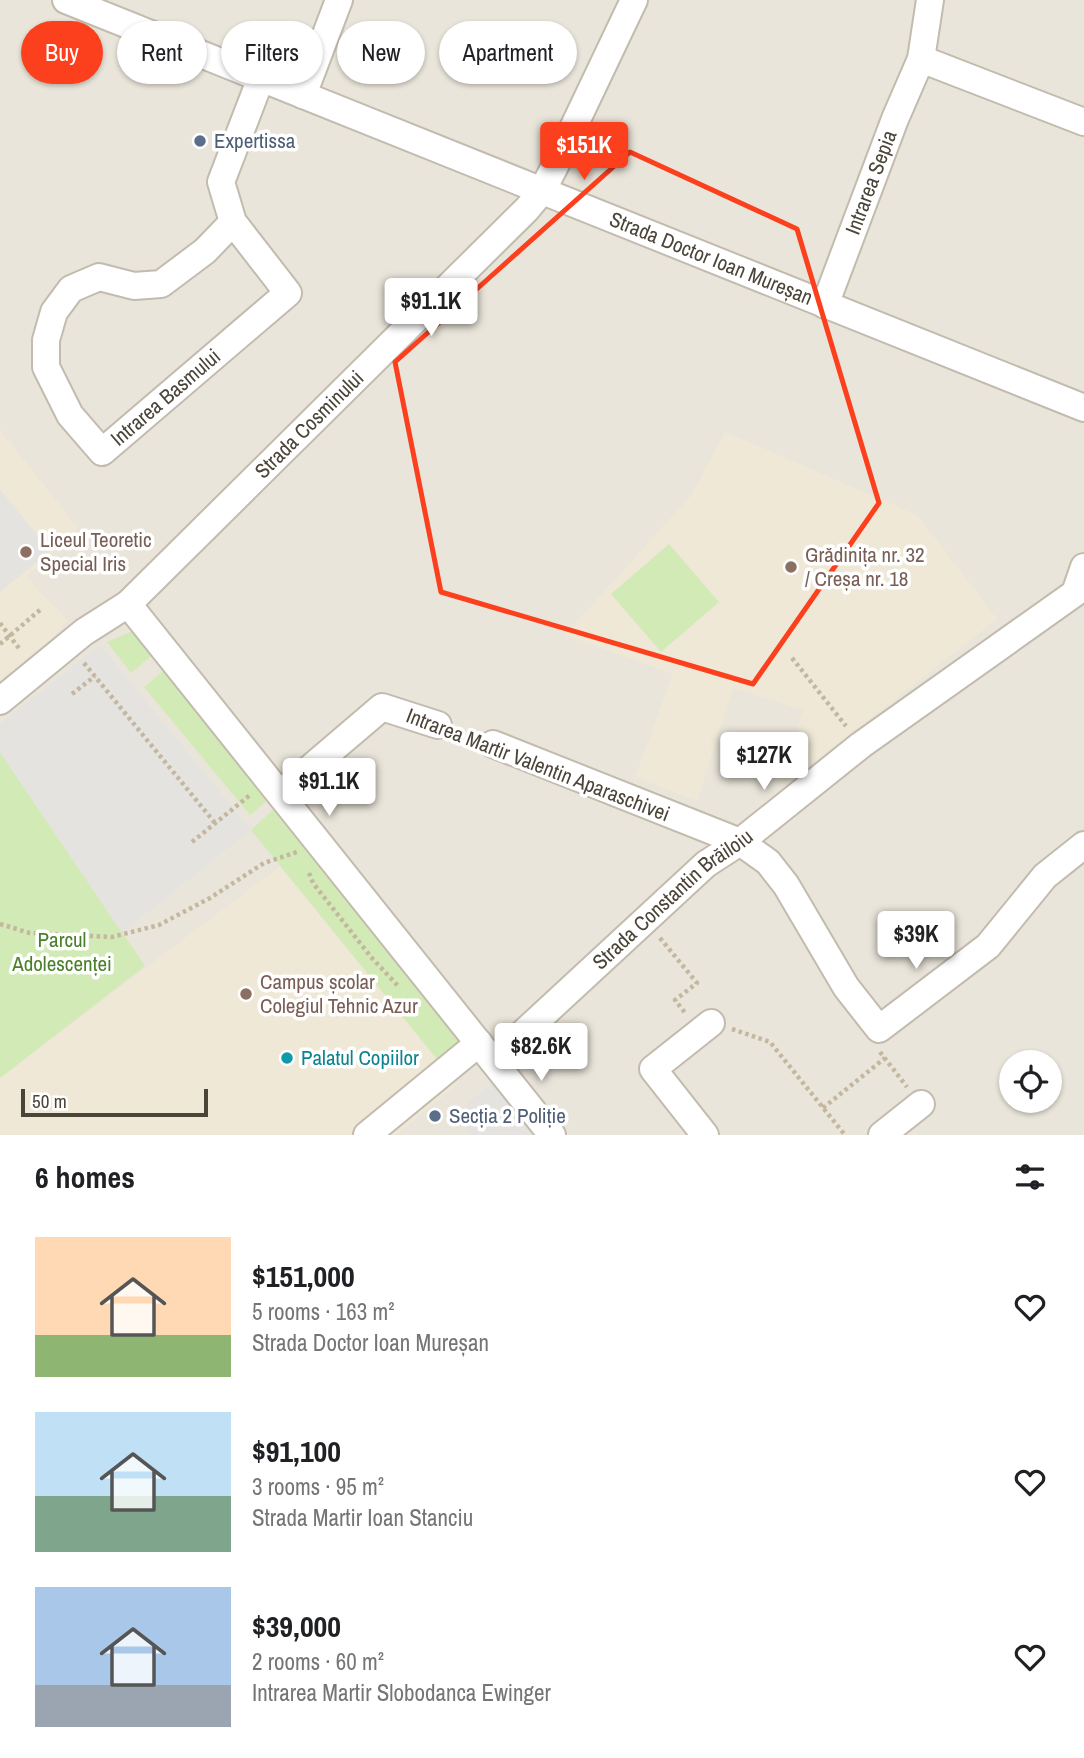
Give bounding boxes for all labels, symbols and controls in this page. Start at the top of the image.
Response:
chip: Buy [21,21,103,84]
chip: Rent [117,21,207,84]
chip: Filters [221,21,323,84]
chip: New [337,21,425,84]
chip: Apartment [439,21,577,84]
pin: $151K [535,122,633,182]
place label: Expertissa [214,126,296,155]
street label: Intrarea Sepia [838,126,904,238]
text: $151K [556,129,612,160]
marker: Expertissa [192,133,208,149]
street label: Strada Doctor Ioan Mureșan [605,204,817,312]
pin: $91.1K [374,278,488,338]
text: $91.1K [401,285,461,316]
street label: Intrarea Basmului [104,342,226,452]
street label: Strada Cosminului [248,364,370,485]
place label: Liceul Teoretic Special Iris [40,525,152,578]
place label: Grădinița nr. 32 / Creșa nr. 18 [805,540,925,593]
marker: Liceul Teoretic Special Iris [18,544,34,560]
marker: Grădinița nr. 32 / Creșa nr. 18 [783,559,799,575]
street label: Intrarea Martir Valentin Aparaschivei [402,701,674,828]
pin: $127K [715,732,813,792]
text: $127K [736,739,792,770]
pin: $91.1K [272,758,386,818]
text: $91.1K [299,765,359,796]
street label: Strada Constantin Brăiloiu [586,822,759,976]
pin: $39K [875,912,957,971]
text: $39K [893,918,939,949]
park label: Parcul Adolescenței [11,925,112,978]
place label: Campus școlar Colegiul Tehnic Azur [260,967,418,1020]
marker: Campus școlar Colegiul Tehnic Azur [238,986,254,1002]
pin: $82.6K [484,1024,598,1083]
text: $82.6K [511,1030,571,1061]
place label: Palatul Copiilor [301,1043,419,1072]
marker: Palatul Copiilor [279,1050,295,1066]
map controls [999,1050,1062,1113]
button: locate [999,1050,1062,1113]
scale bar [21,1086,208,1118]
text: 50 m [32,1088,67,1114]
place label: Secția 2 Poliție [449,1101,566,1130]
marker: Secția 2 Poliție [427,1108,443,1124]
text: 6 homes [35,1157,135,1197]
icon: filters [1011,1158,1049,1196]
text: $151,000 [252,1256,355,1296]
icon: home [91,1265,175,1349]
icon: heart [1011,1288,1049,1326]
text: 5 rooms · 163 m² [252,1296,395,1327]
text: Strada Doctor Ioan Mureșan [252,1327,489,1358]
text: $91,100 [252,1431,341,1471]
icon: home [91,1440,175,1524]
icon: heart [1011,1463,1049,1501]
text: 3 rooms · 95 m² [252,1471,384,1502]
text: Strada Martir Ioan Stanciu [252,1502,473,1533]
text: $39,000 [252,1606,341,1646]
icon: home [91,1615,175,1699]
icon: heart [1011,1638,1049,1676]
text: 2 rooms · 60 m² [252,1646,384,1677]
text: Intrarea Martir Slobodanca Ewinger [252,1677,551,1708]

